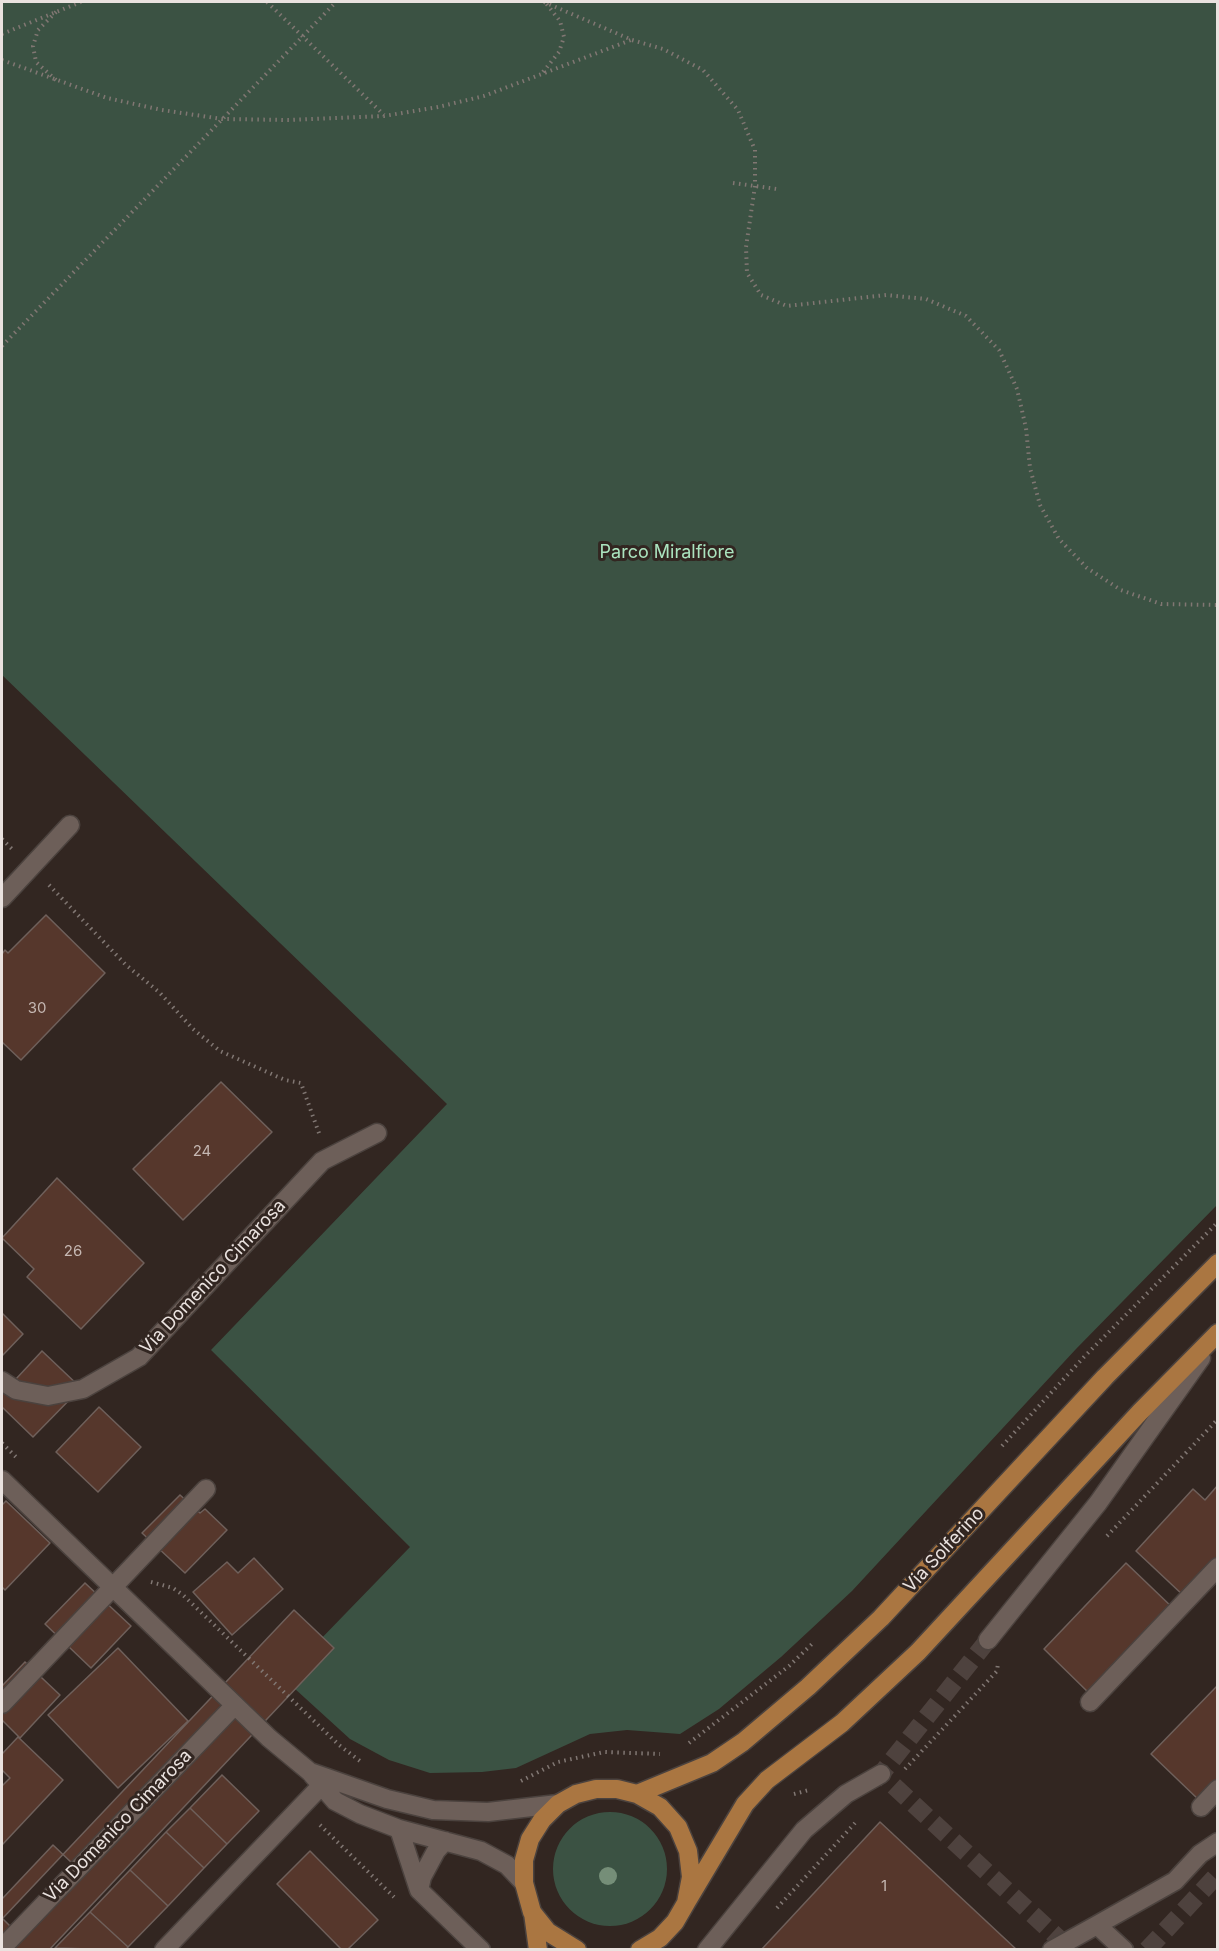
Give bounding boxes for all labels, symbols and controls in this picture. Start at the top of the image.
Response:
park label: Parco Miralfiore [600,542,734,564]
house number: 30 [28,999,46,1017]
house number: 24 [193,1142,211,1160]
street label: Via Domenico Cimarosa [136,1195,290,1359]
house number: 26 [64,1242,82,1260]
street label: Via Solferino [899,1503,989,1597]
street label: Via Domenico Cimarosa [40,1745,196,1907]
house number: 1 [881,1877,887,1895]

